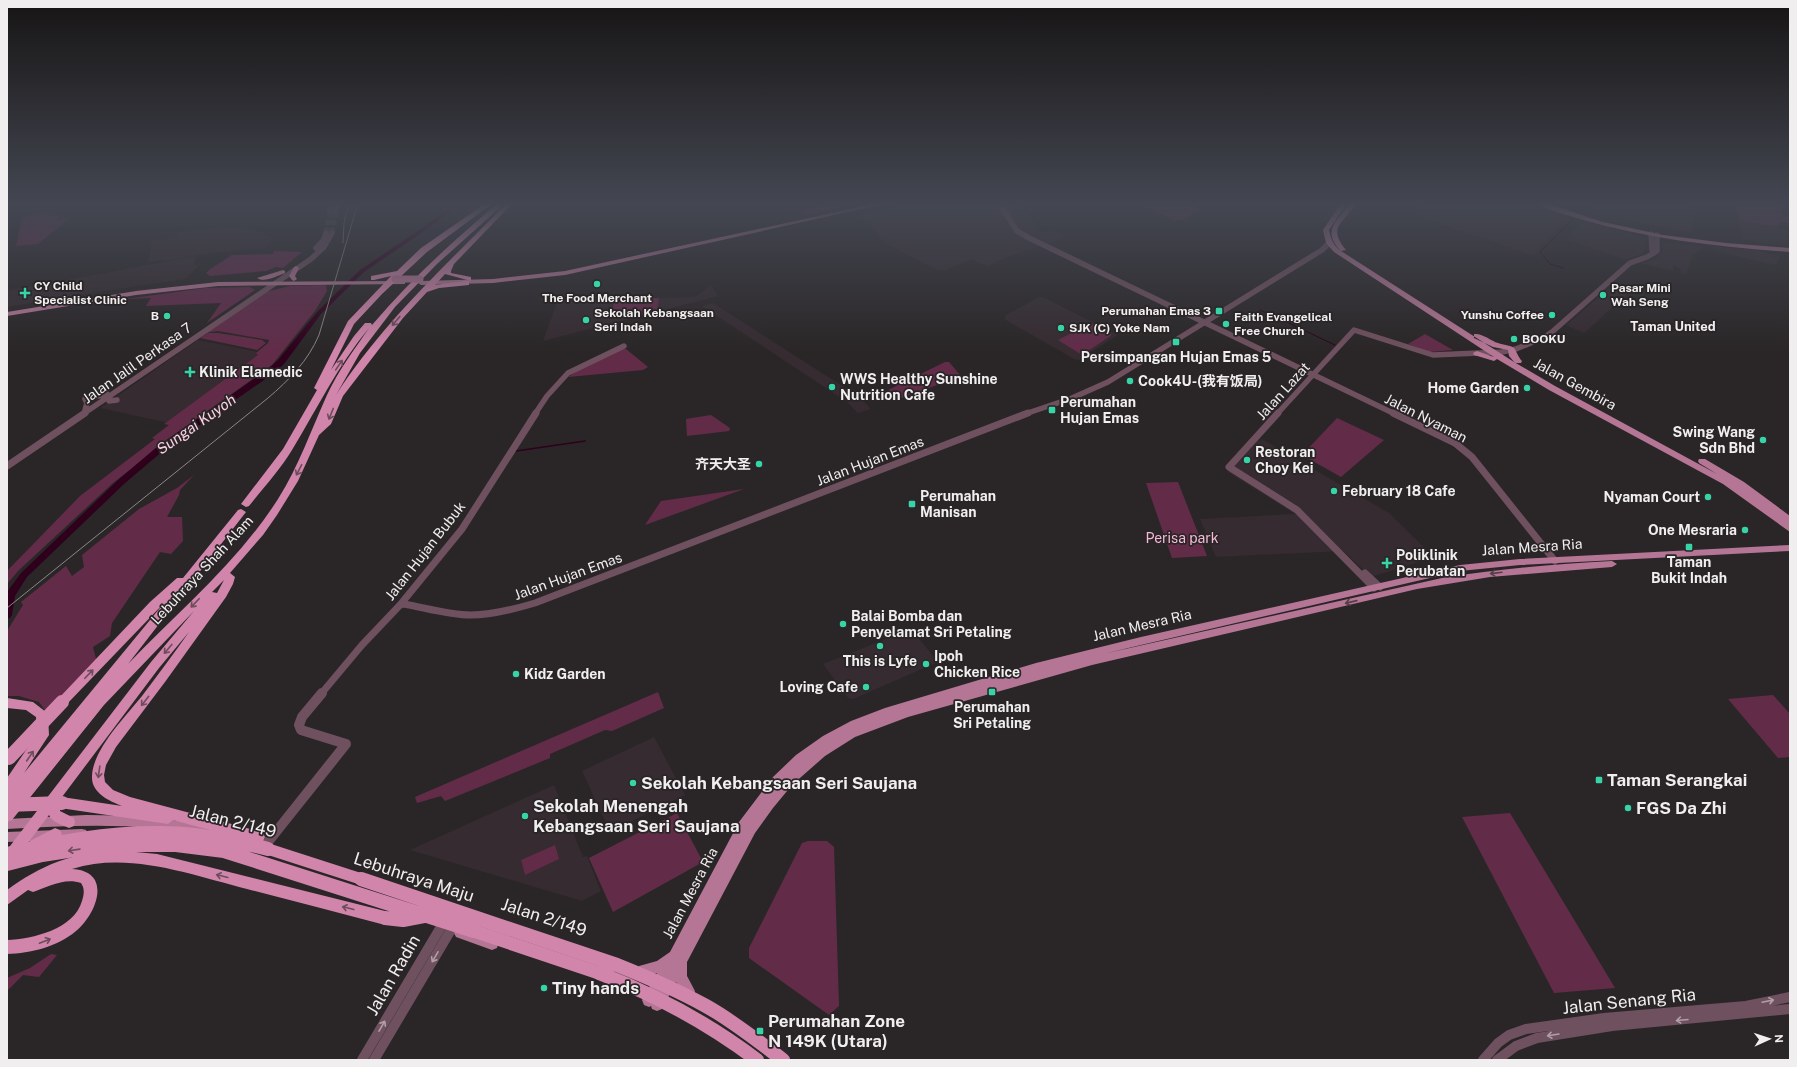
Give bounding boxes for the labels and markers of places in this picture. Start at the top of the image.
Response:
place label: CY Child Specialist Clinic [34,279,127,307]
marker: The Food Merchant [592,279,602,289]
place label: Pasar Mini Wah Seng [1611,281,1671,309]
marker: CY Child Specialist Clinic [19,287,31,299]
marker: Pasar Mini Wah Seng [1598,290,1608,300]
place label: The Food Merchant [542,291,652,305]
place label: Perumahan Emas 3 [1101,304,1211,318]
place label: Sekolah Kebangsaan Seri Indah [594,306,714,334]
marker: Perumahan Emas 3 [1214,306,1224,316]
place label: Yunshu Coffee [1461,308,1544,322]
place label: B [151,309,159,323]
place label: Faith Evangelical Free Church [1234,310,1332,338]
marker: Yunshu Coffee [1547,310,1557,320]
marker: B [162,311,172,321]
marker: Sekolah Kebangsaan Seri Indah [581,315,591,325]
marker: Faith Evangelical Free Church [1221,319,1231,329]
place label: SJK (C) Yoke Nam [1069,321,1170,335]
marker: SJK (C) Yoke Nam [1056,323,1066,333]
place label: BOOKU [1522,332,1565,346]
marker: BOOKU [1509,334,1519,344]
marker: Persimpangan Hujan Emas 5 [1171,337,1181,347]
place label: Persimpangan Hujan Emas 5 [1081,349,1271,365]
place label: Klinik Elamedic [199,364,303,380]
marker: Klinik Elamedic [184,366,196,378]
place label: WWS Healthy Sunshine Nutrition Cafe [840,371,998,403]
place label: Cook4U-(我有饭局) [1138,373,1263,389]
marker: Cook4U-(我有饭局) [1125,376,1135,386]
place label: Home Garden [1427,380,1519,396]
marker: WWS Healthy Sunshine Nutrition Cafe [827,382,837,392]
marker: Home Garden [1522,383,1532,393]
place label: Perumahan Hujan Emas [1060,394,1139,426]
marker: Perumahan Hujan Emas [1047,405,1057,415]
place label: Swing Wang Sdn Bhd [1673,424,1755,456]
marker: Swing Wang Sdn Bhd [1758,435,1768,445]
place label: Restoran Choy Kei [1255,444,1315,476]
marker: Restoran Choy Kei [1242,455,1252,465]
place label: 齐天大圣 [695,456,751,472]
marker: 齐天大圣 [754,459,764,469]
place label: February 18 Cafe [1342,483,1456,499]
marker: February 18 Cafe [1329,486,1339,496]
place label: Perumahan Manisan [920,488,996,520]
place label: Nyaman Court [1604,489,1700,505]
marker: Nyaman Court [1703,492,1713,502]
marker: Perumahan Manisan [907,499,917,509]
place label: One Mesraria [1648,522,1737,538]
marker: One Mesraria [1740,525,1750,535]
marker: Taman Bukit Indah [1684,542,1694,552]
place label: Poliklinik Perubatan [1396,547,1465,579]
place label: Taman Bukit Indah [1651,554,1727,586]
marker: Poliklinik Perubatan [1381,557,1393,569]
place label: Balai Bomba dan Penyelamat Sri Petaling [851,608,1012,640]
marker: Balai Bomba dan Penyelamat Sri Petaling [838,619,848,629]
marker: This is Lyfe [875,641,885,651]
place label: Ipoh Chicken Rice [934,648,1020,680]
place label: This is Lyfe [843,653,917,669]
marker: Ipoh Chicken Rice [921,659,931,669]
place label: Kidz Garden [524,666,606,682]
marker: Kidz Garden [511,669,521,679]
place label: Loving Cafe [780,679,858,695]
marker: Loving Cafe [861,682,871,692]
marker: Perumahan Sri Petaling [987,687,997,697]
place label: Perumahan Sri Petaling [953,699,1031,731]
place label: Taman Serangkai [1607,770,1747,790]
place label: Sekolah Kebangsaan Seri Saujana [641,773,917,793]
marker: Taman Serangkai [1594,775,1604,785]
marker: Sekolah Kebangsaan Seri Saujana [628,778,638,788]
place label: Sekolah Menengah Kebangsaan Seri Saujana [533,796,740,836]
place label: FGS Da Zhi [1636,798,1726,818]
marker: FGS Da Zhi [1623,803,1633,813]
marker: Sekolah Menengah Kebangsaan Seri Saujana [520,811,530,821]
place label: Tiny hands [552,978,639,998]
marker: Tiny hands [539,983,549,993]
place label: Perumahan Zone N 149K (Utara) [768,1011,905,1051]
marker: Perumahan Zone N 149K (Utara) [755,1026,765,1036]

